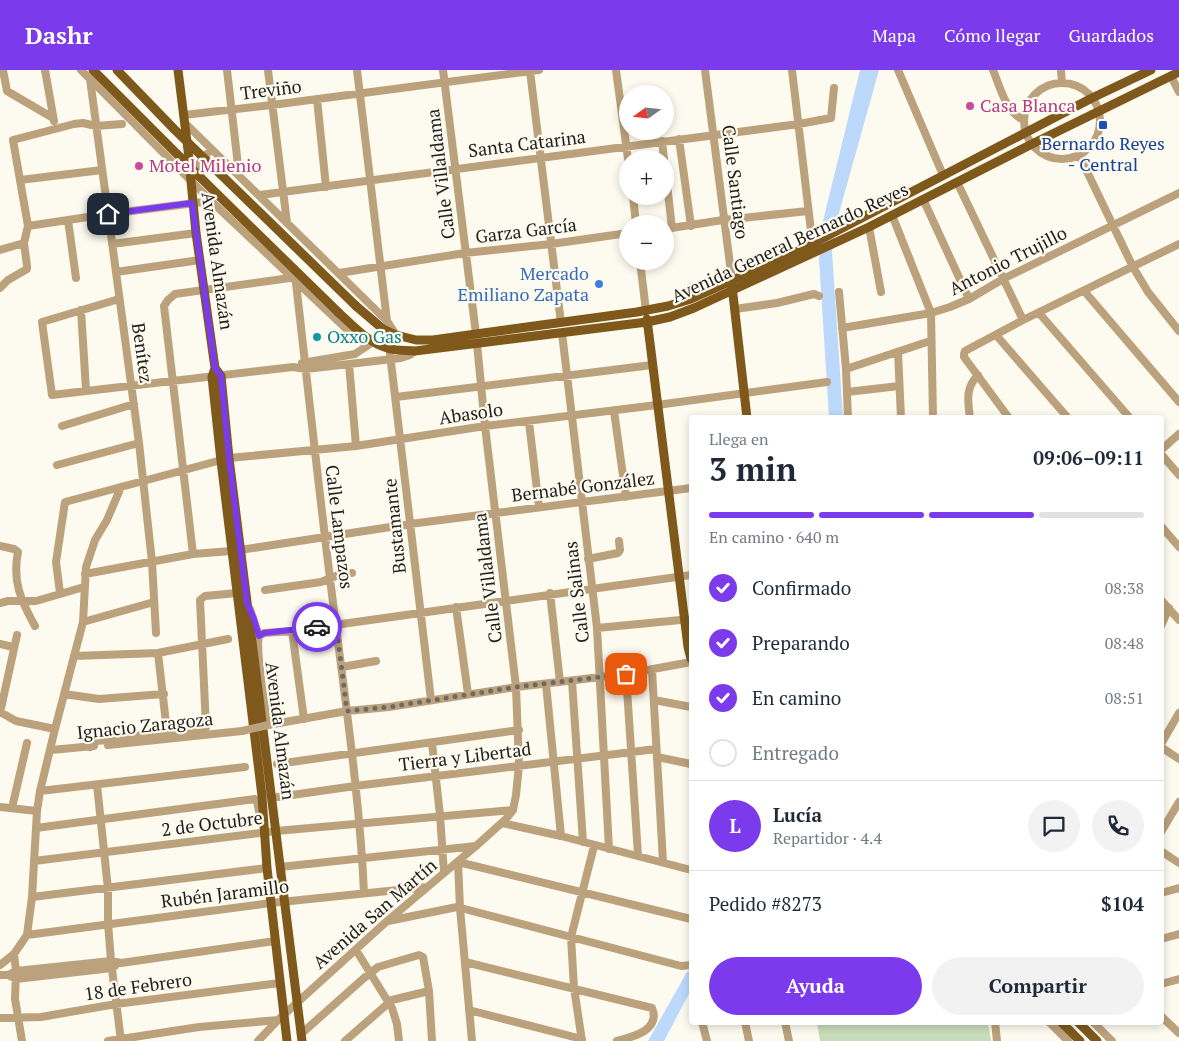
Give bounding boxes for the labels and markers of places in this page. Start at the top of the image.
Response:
place label: Casa Blanca [980,93,1076,117]
marker: Casa Blanca [964,100,976,112]
marker: Bernardo Reyes - Central [1097,119,1109,131]
place label: Bernardo Reyes - Central [1041,131,1165,176]
place label: Motel Milenio [149,153,261,177]
marker: Motel Milenio [133,160,145,172]
pin [87,193,129,235]
place label: Mercado Emiliano Zapata [458,261,589,306]
marker: Mercado Emiliano Zapata [593,278,605,290]
place label: Oxxo Gas [327,324,402,348]
marker: Oxxo Gas [311,331,323,343]
pin [605,653,647,695]

